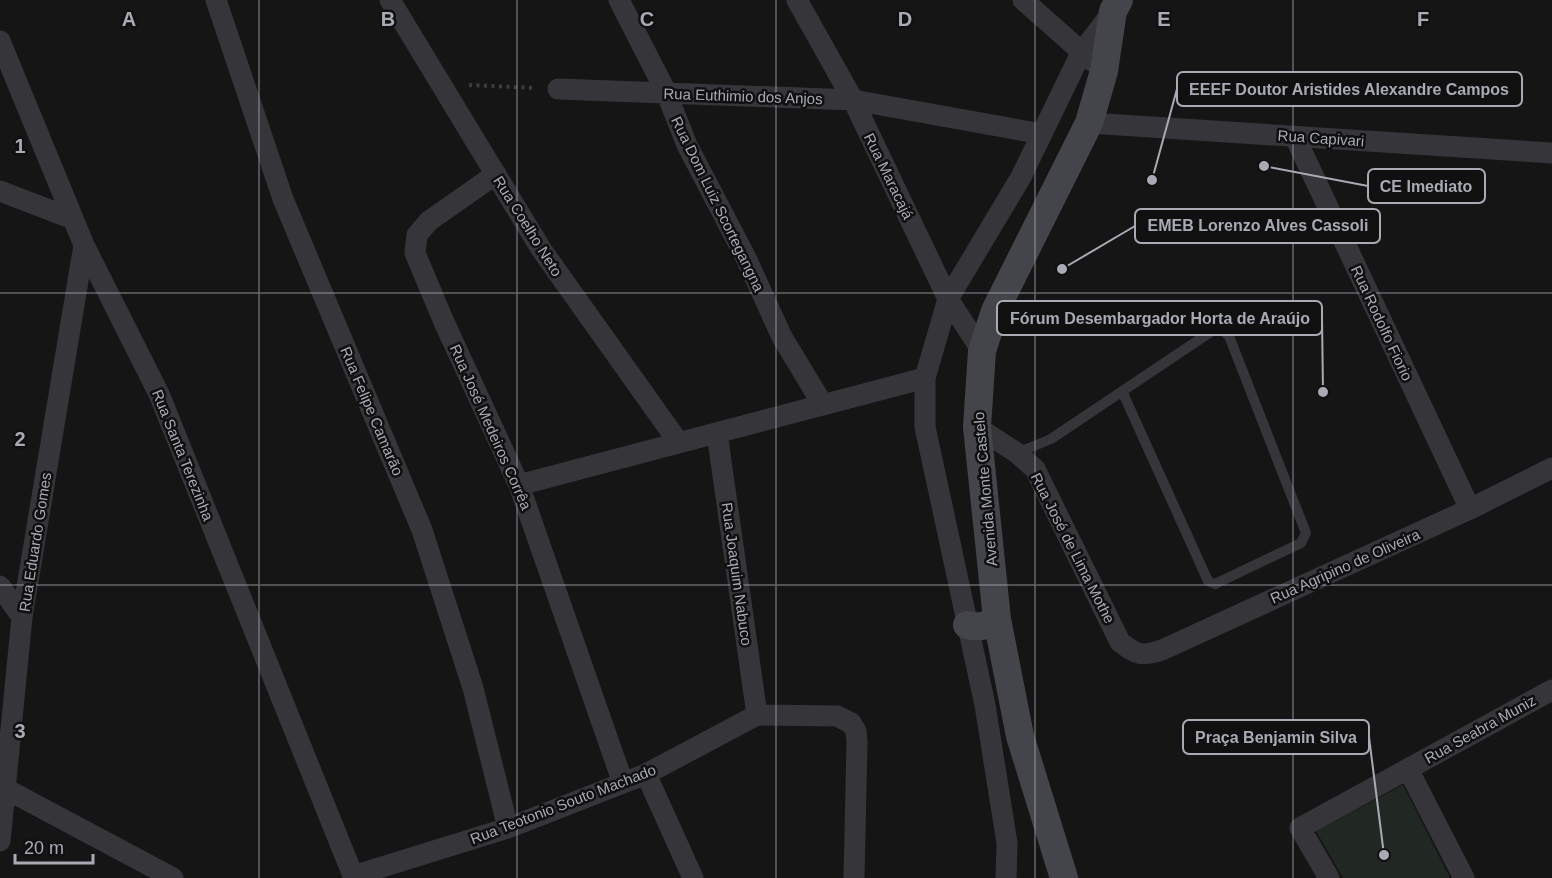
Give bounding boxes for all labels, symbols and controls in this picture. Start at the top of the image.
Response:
text: A [122,8,136,30]
text: B [381,8,395,30]
text: C [640,8,654,30]
text: D [898,8,912,30]
text: E [1157,8,1171,30]
text: F [1417,8,1429,30]
callout: EEEF Doutor Aristides Alexandre Campos [1177,72,1522,106]
text: EEEF Doutor Aristides Alexandre Campos [1189,81,1509,98]
street label: Rua Euthimio dos Anjos [663,85,823,107]
street label: Rua Dom Luiz Scortegangna [668,114,768,295]
street label: Rua Capivari [1277,126,1365,150]
street label: Rua Maracajá [861,130,917,222]
text: 1 [14,135,26,157]
callout: CE Imediato [1368,169,1485,203]
street label: Rua Coelho Neto [490,173,566,279]
text: CE Imediato [1380,178,1472,195]
callout: EMEB Lorenzo Alves Cassoli [1135,209,1380,243]
text: EMEB Lorenzo Alves Cassoli [1148,217,1368,234]
street label: Rua Rodolfo Fiorio [1348,263,1416,383]
callout: Fórum Desembargador Horta de Araújo [997,301,1322,335]
text: Fórum Desembargador Horta de Araújo [1010,310,1310,327]
street label: Rua José Medeiros Corrêa [447,342,535,513]
street label: Rua Felipe Camarão [337,344,407,478]
street label: Rua Santa Terezinha [149,387,217,524]
street label: Avenida Monte Castelo [970,411,1000,567]
text: 2 [14,428,26,450]
street label: Rua José de Lima Mothe [1028,470,1118,626]
street label: Rua Eduardo Gomes [16,471,54,613]
street label: Rua Joaquim Nabuco [719,501,755,647]
street label: Rua Agripino de Oliveira [1268,525,1423,607]
street label: Rua Seabra Muniz [1422,691,1538,767]
text: 3 [14,720,26,742]
callout: Praça Benjamin Silva [1183,720,1369,754]
text: Praça Benjamin Silva [1195,729,1357,746]
street label: Rua Teotonio Souto Machado [468,761,658,847]
scale bar [15,827,93,865]
text: 20 m [24,838,64,858]

